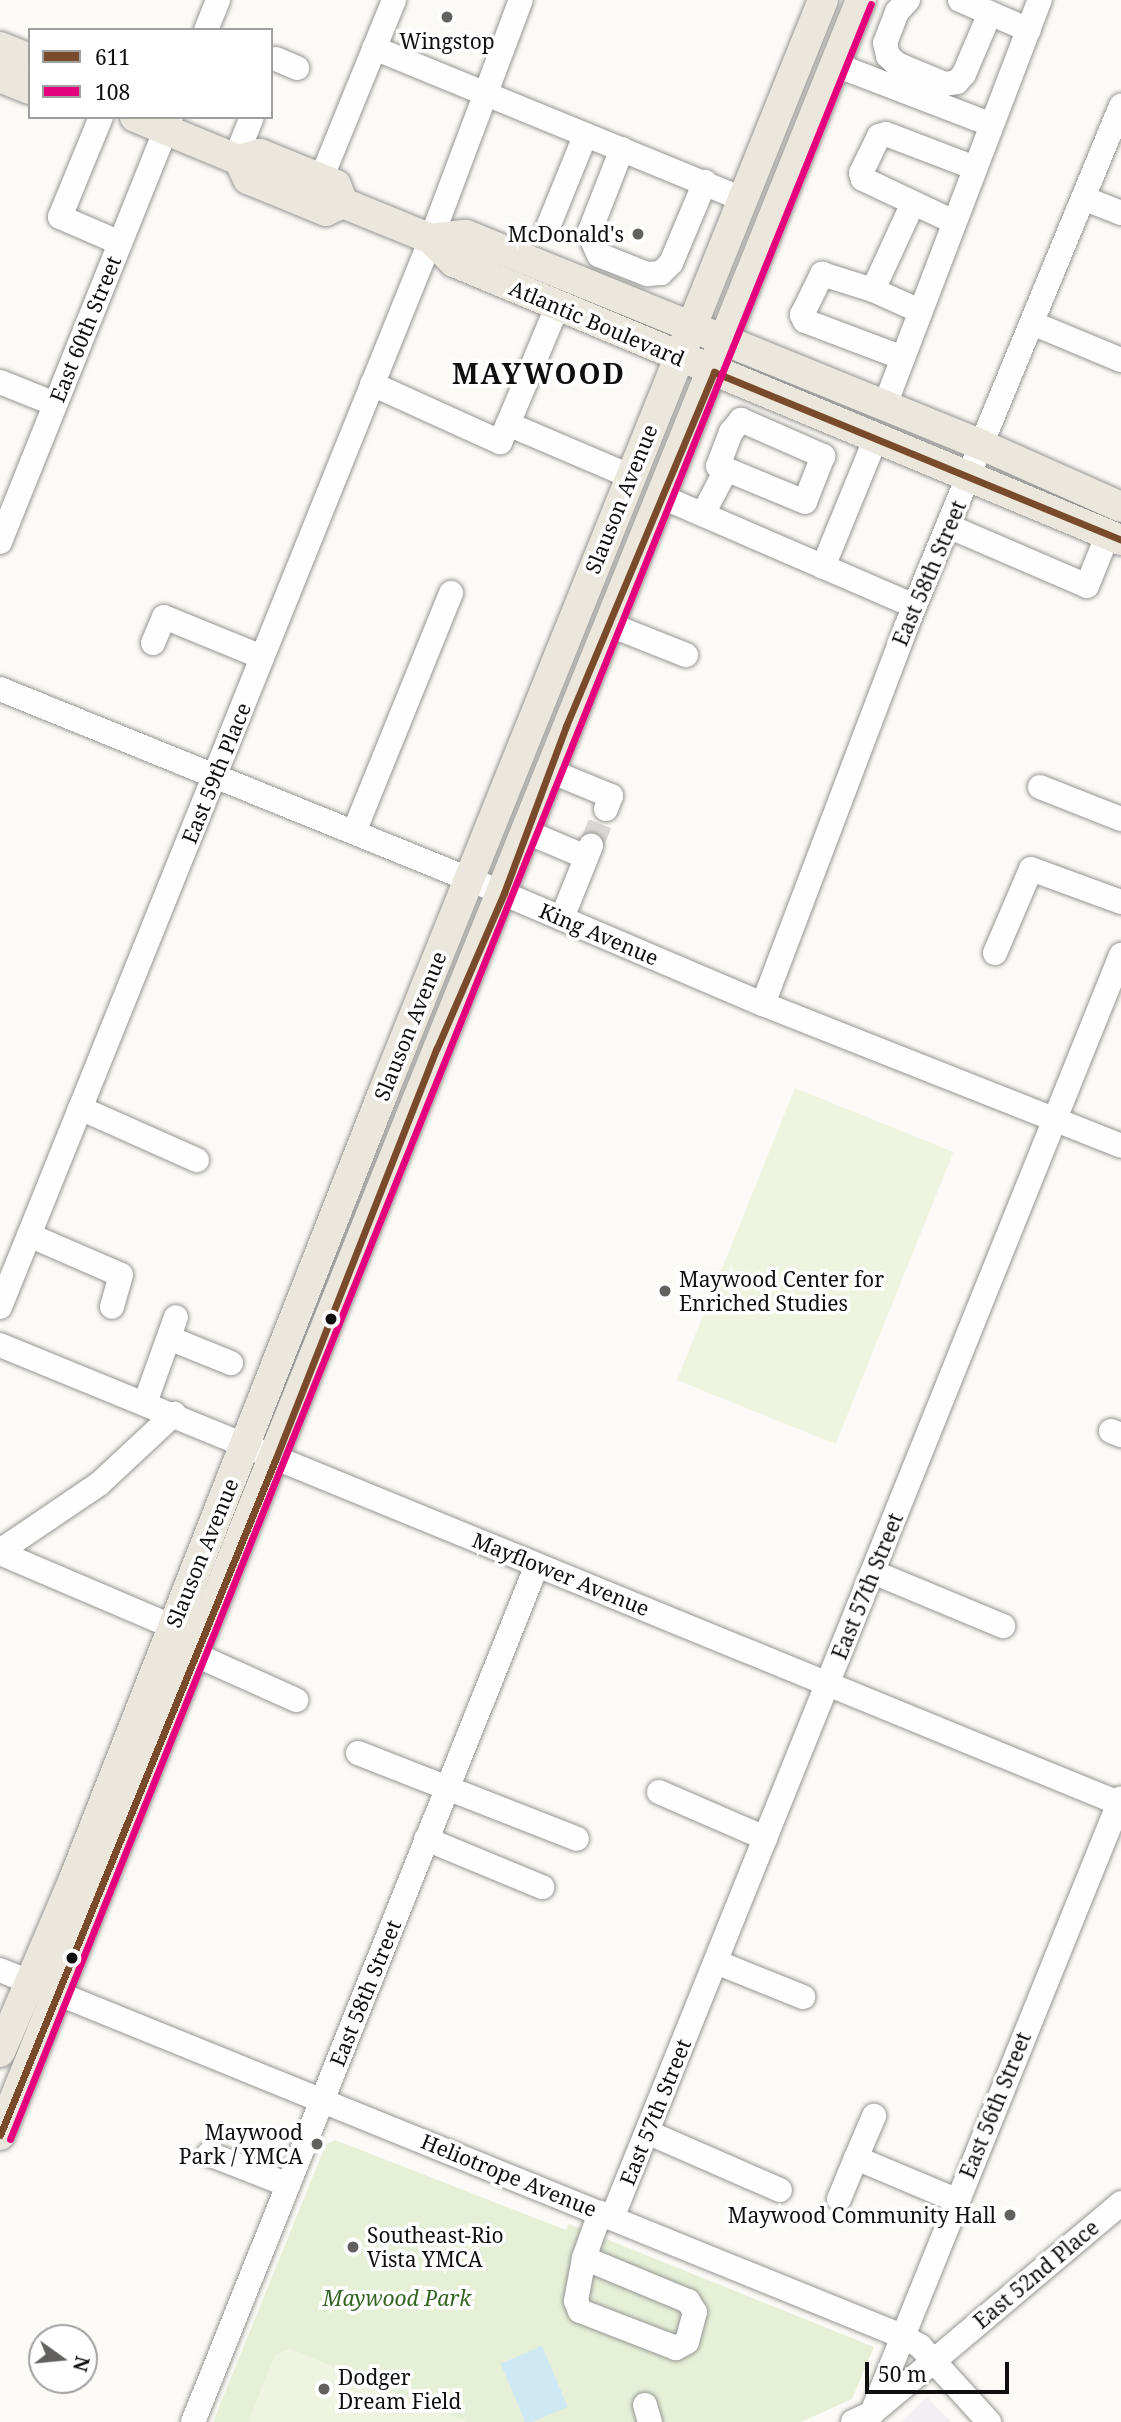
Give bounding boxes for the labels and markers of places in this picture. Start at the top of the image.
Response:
marker: Wingstop [439,9,455,25]
place label: Wingstop [399,28,495,54]
place label: McDonald's [508,221,624,247]
marker: McDonald's [630,226,646,242]
place label: Maywood Center for Enriched Studies [679,1266,884,1316]
marker: Maywood Center for Enriched Studies [657,1283,673,1299]
unlabelled marker [324,1312,338,1326]
unlabelled marker [65,1951,79,1965]
place label: Maywood Park / YMCA [179,2119,303,2169]
marker: Maywood Park / YMCA [309,2136,325,2152]
place label: Maywood Community Hall [728,2202,996,2228]
marker: Maywood Community Hall [1002,2207,1018,2223]
place label: Southeast-Rio Vista YMCA [367,2222,504,2272]
marker: Southeast-Rio Vista YMCA [345,2239,361,2255]
place label: Dodger Dream Field [338,2364,461,2414]
marker: Dodger Dream Field [316,2381,332,2397]

